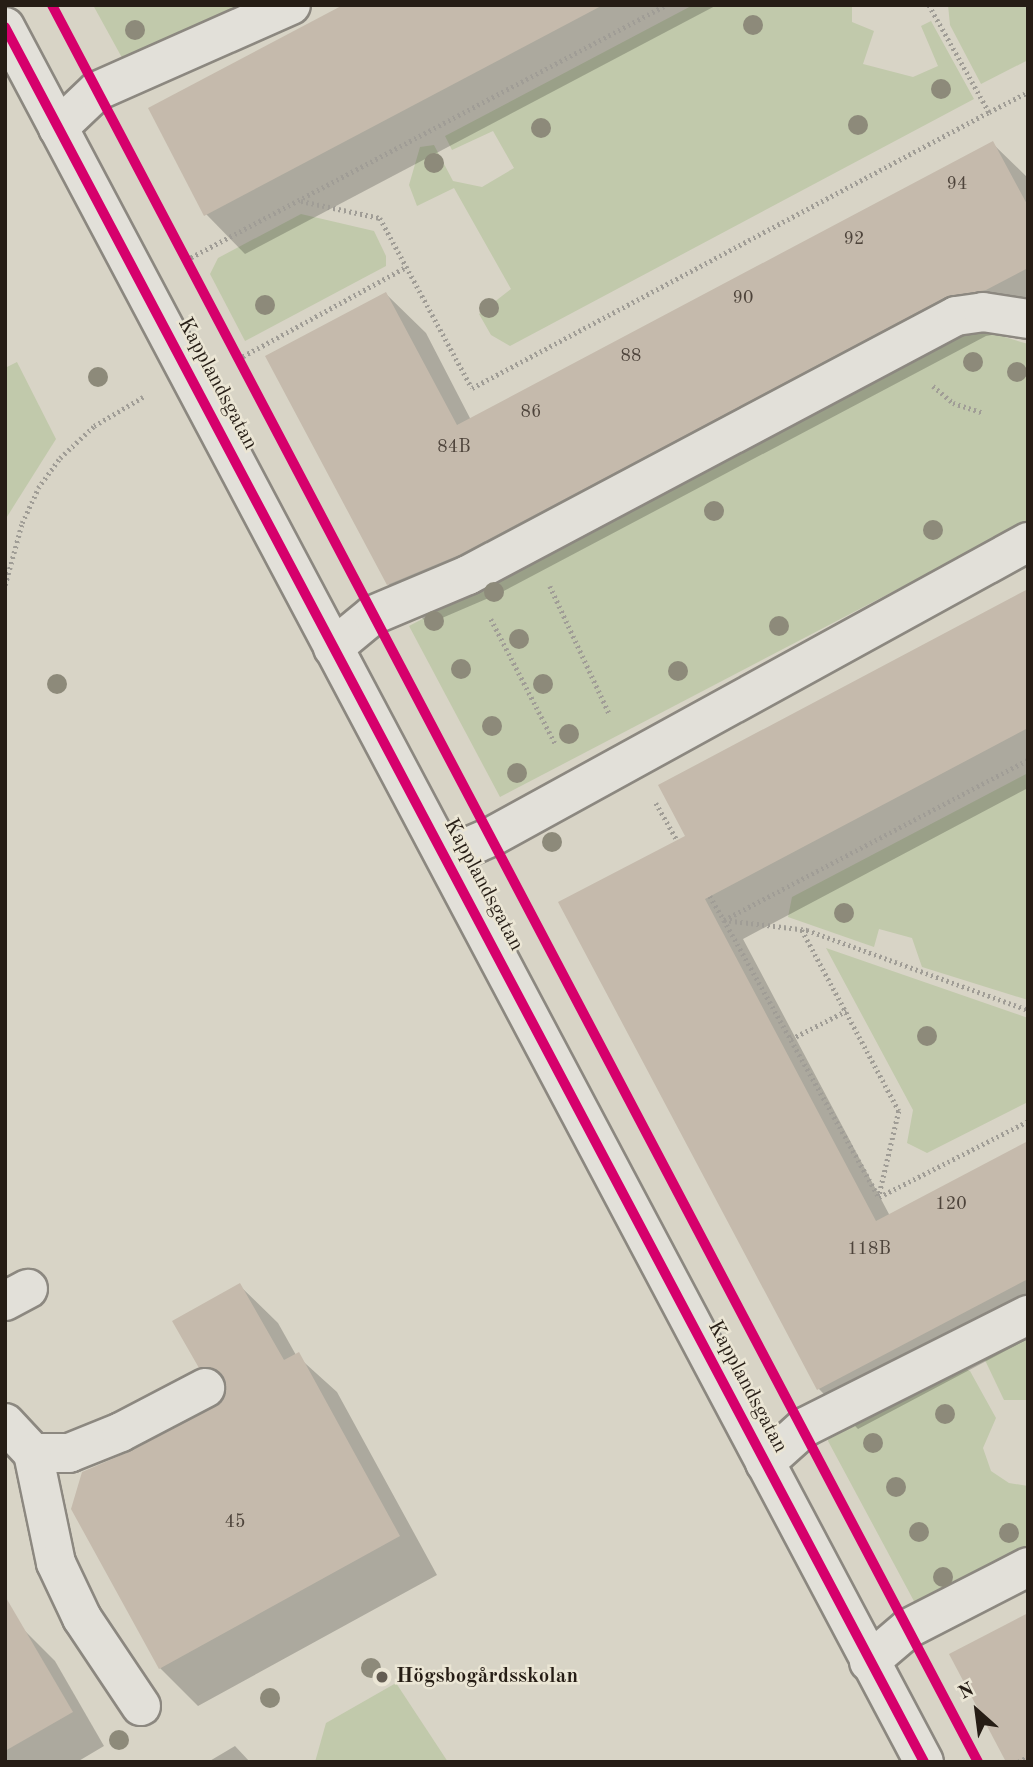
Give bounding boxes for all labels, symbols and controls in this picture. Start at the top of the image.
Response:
house number: 94 [947,173,967,195]
house number: 92 [844,228,864,250]
house number: 90 [733,287,753,309]
street label: Kapplandsgatan [172,314,262,454]
house number: 88 [621,345,641,367]
house number: 86 [521,401,541,423]
house number: 84B [437,436,471,458]
street label: Kapplandsgatan [438,815,528,955]
house number: 120 [935,1193,967,1215]
house number: 118B [847,1238,891,1260]
street label: Kapplandsgatan [702,1317,792,1457]
house number: 45 [225,1511,245,1533]
place label: Högsbogårdsskolan [396,1664,578,1690]
marker: Högsbogårdsskolan [374,1669,390,1685]
north arrow [942,1676,1012,1746]
text: N [956,1680,978,1704]

